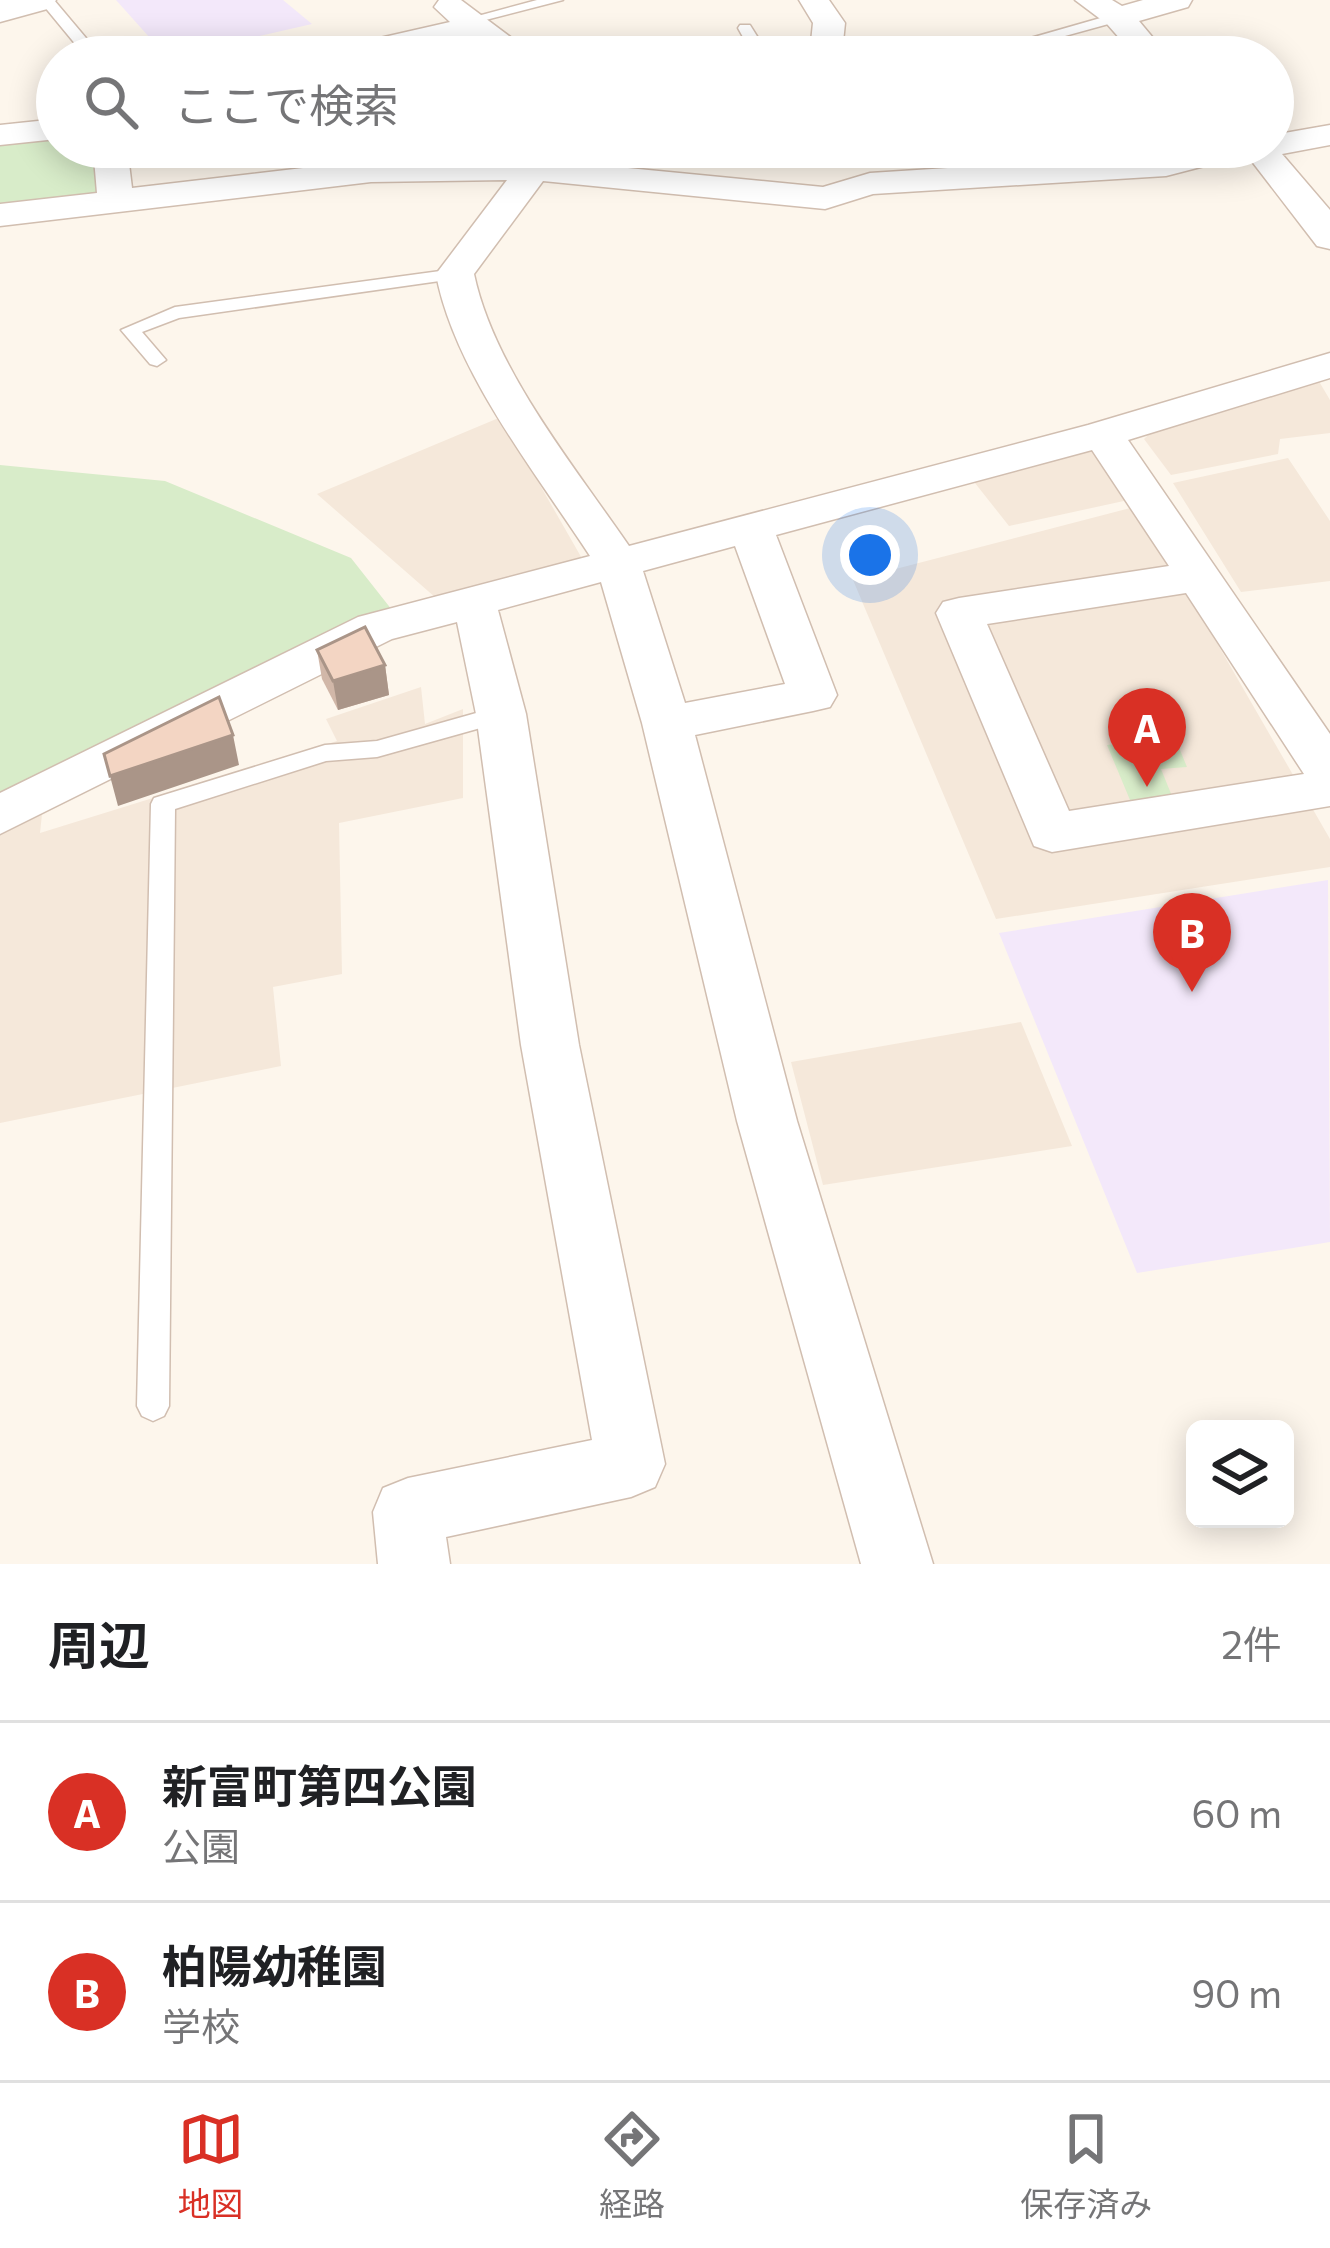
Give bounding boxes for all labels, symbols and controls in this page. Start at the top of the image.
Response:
search box [36,36,1294,168]
icon: search [78,69,144,135]
text: ここで検索 [174,76,399,131]
your location [840,525,900,585]
pin: A [1108,688,1186,787]
pin: B [1153,893,1231,992]
map controls [1186,1420,1294,1528]
button: layers [1186,1420,1294,1528]
text: 周辺 [48,1612,150,1675]
text: 2件 [1221,1619,1282,1667]
text: 新富町第四公園 [162,1757,477,1812]
text: A [73,1788,101,1836]
text: 60 m [1191,1788,1282,1836]
text: 公園 [162,1821,240,1869]
text: 柏陽幼稚園 [162,1937,387,1992]
text: B [74,1968,100,2016]
text: 90 m [1191,1968,1282,2016]
text: 学校 [162,2001,240,2049]
tab: 地図 [178,2106,244,2226]
tab: 経路 [599,2106,665,2226]
tab: 保存済み [1020,2106,1152,2226]

